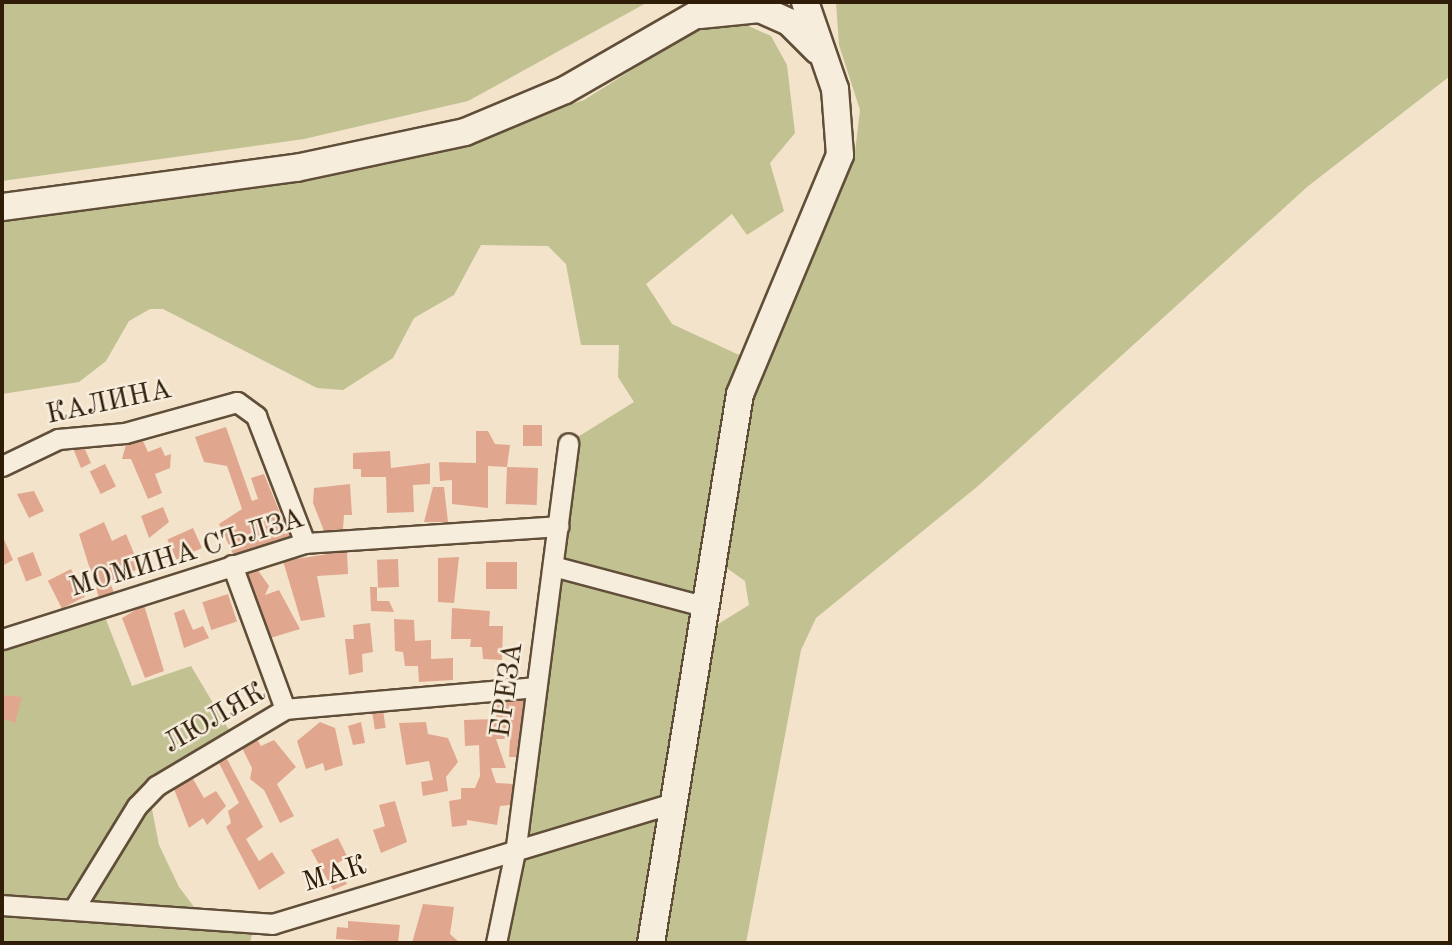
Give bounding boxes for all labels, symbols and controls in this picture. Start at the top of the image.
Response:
street label: КАЛИНА [43,373,175,433]
street label: МОМИНА СЪЛЗА [66,502,308,606]
street label: БРЕЗА [485,640,531,740]
street label: ЛЮЛЯК [158,676,272,762]
street label: МАК [299,849,371,901]

